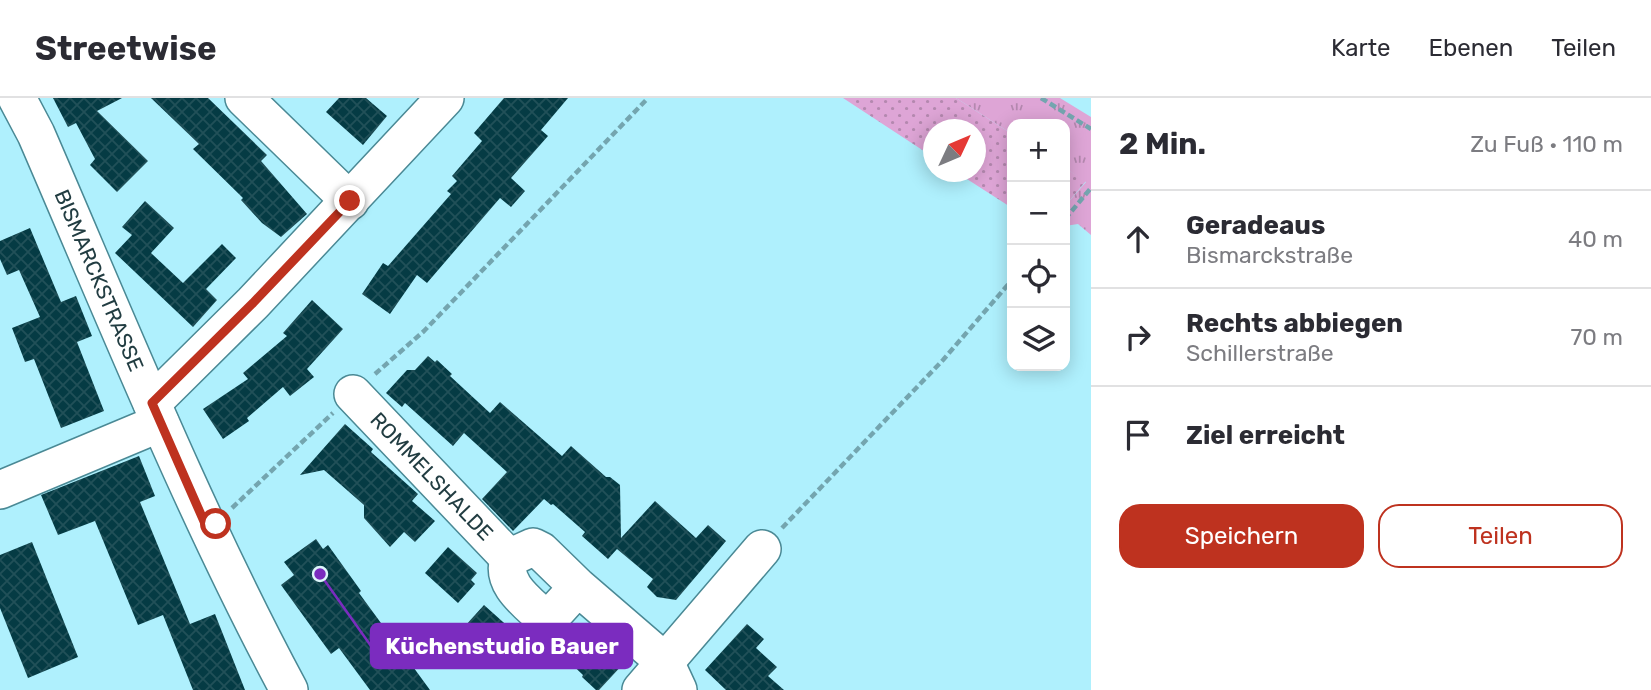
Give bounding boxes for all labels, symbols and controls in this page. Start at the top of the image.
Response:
text: Streetwise [35,29,217,68]
text: Karte [1331,34,1391,62]
text: Ebenen [1429,34,1513,62]
text: Teilen [1551,34,1616,62]
north arrow [923,119,986,182]
map controls [1007,119,1070,371]
button: + [1007,119,1070,182]
text: 2 Min. [1119,126,1206,162]
text: Zu Fuß · 110 m [1470,130,1623,158]
button: − [1007,182,1070,245]
route end [334,185,365,216]
street label: BISMARCKSTRASSE [49,186,149,375]
text: Geradeaus [1186,210,1325,241]
icon: ahead [1119,220,1157,258]
text: 40 m [1568,225,1623,253]
text: Bismarckstraße [1186,241,1353,269]
button: locate [1007,245,1070,308]
button: layers [1007,308,1070,371]
text: Rechts abbiegen [1186,308,1403,339]
icon: right [1119,318,1157,356]
text: 70 m [1571,323,1623,351]
text: Schillerstraße [1186,339,1334,367]
street label: ROMMELSHALDE [365,407,499,545]
icon: arrive [1119,416,1157,454]
text: Ziel erreicht [1186,420,1345,451]
button: Speichern [1119,504,1364,568]
button: Teilen [1378,504,1623,568]
route start [200,508,231,539]
callout: Küchenstudio Bauer [371,624,632,668]
text: Küchenstudio Bauer [385,632,619,660]

